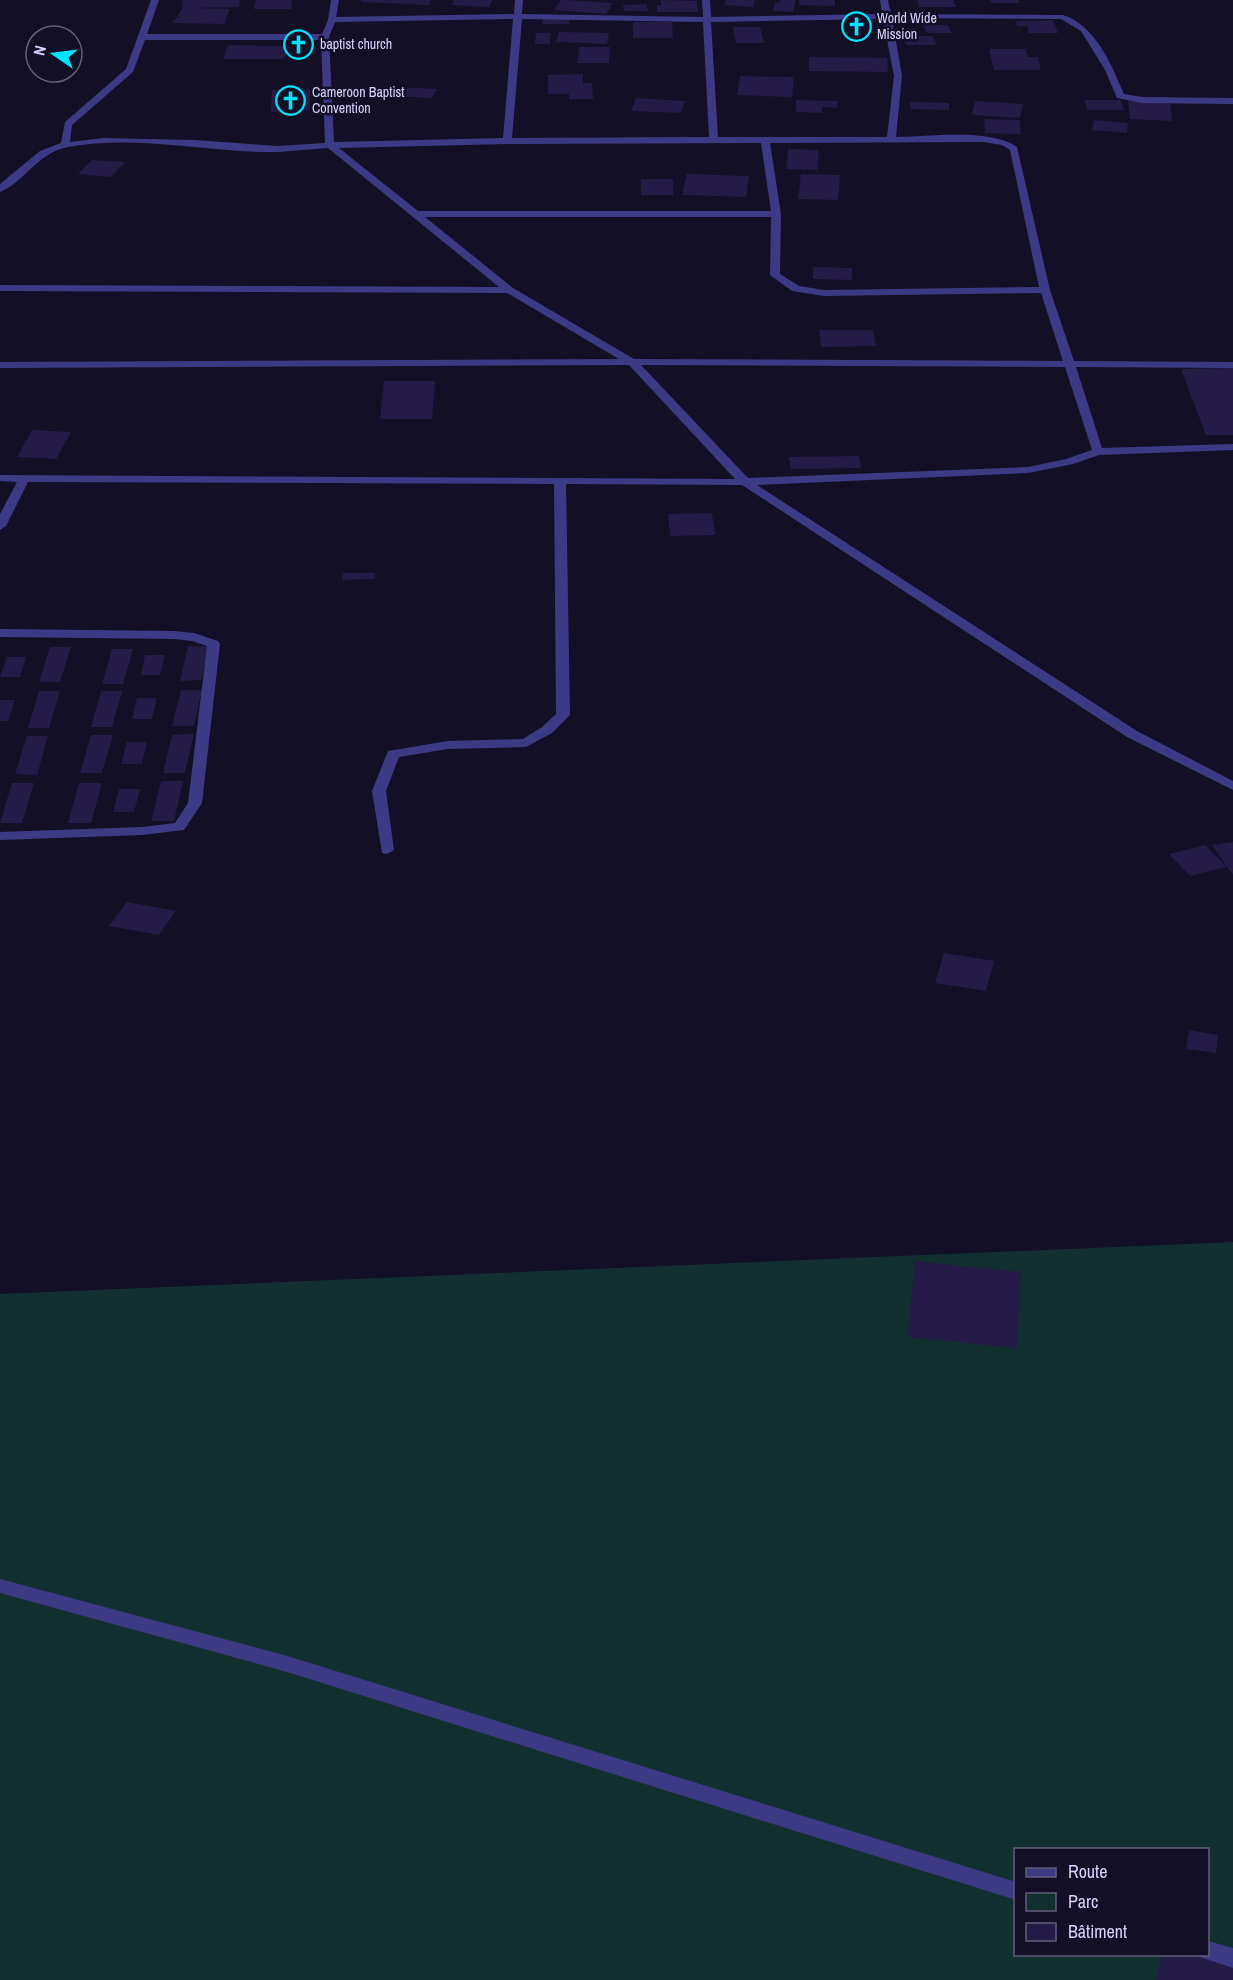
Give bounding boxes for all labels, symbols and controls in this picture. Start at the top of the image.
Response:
place label: World Wide Mission [877,9,937,43]
church icon: World Wide Mission [840,10,872,42]
north arrow [24,24,84,84]
church icon: baptist church [283,28,315,60]
place label: baptist church [320,35,392,53]
text: N [28,43,51,58]
place label: Cameroon Baptist Convention [312,83,405,117]
church icon: Cameroon Baptist Convention [275,84,307,116]
legend [1014,1848,1209,1956]
text: Route [1068,1859,1107,1884]
text: Parc [1068,1889,1098,1914]
text: Bâtiment [1068,1919,1127,1944]

